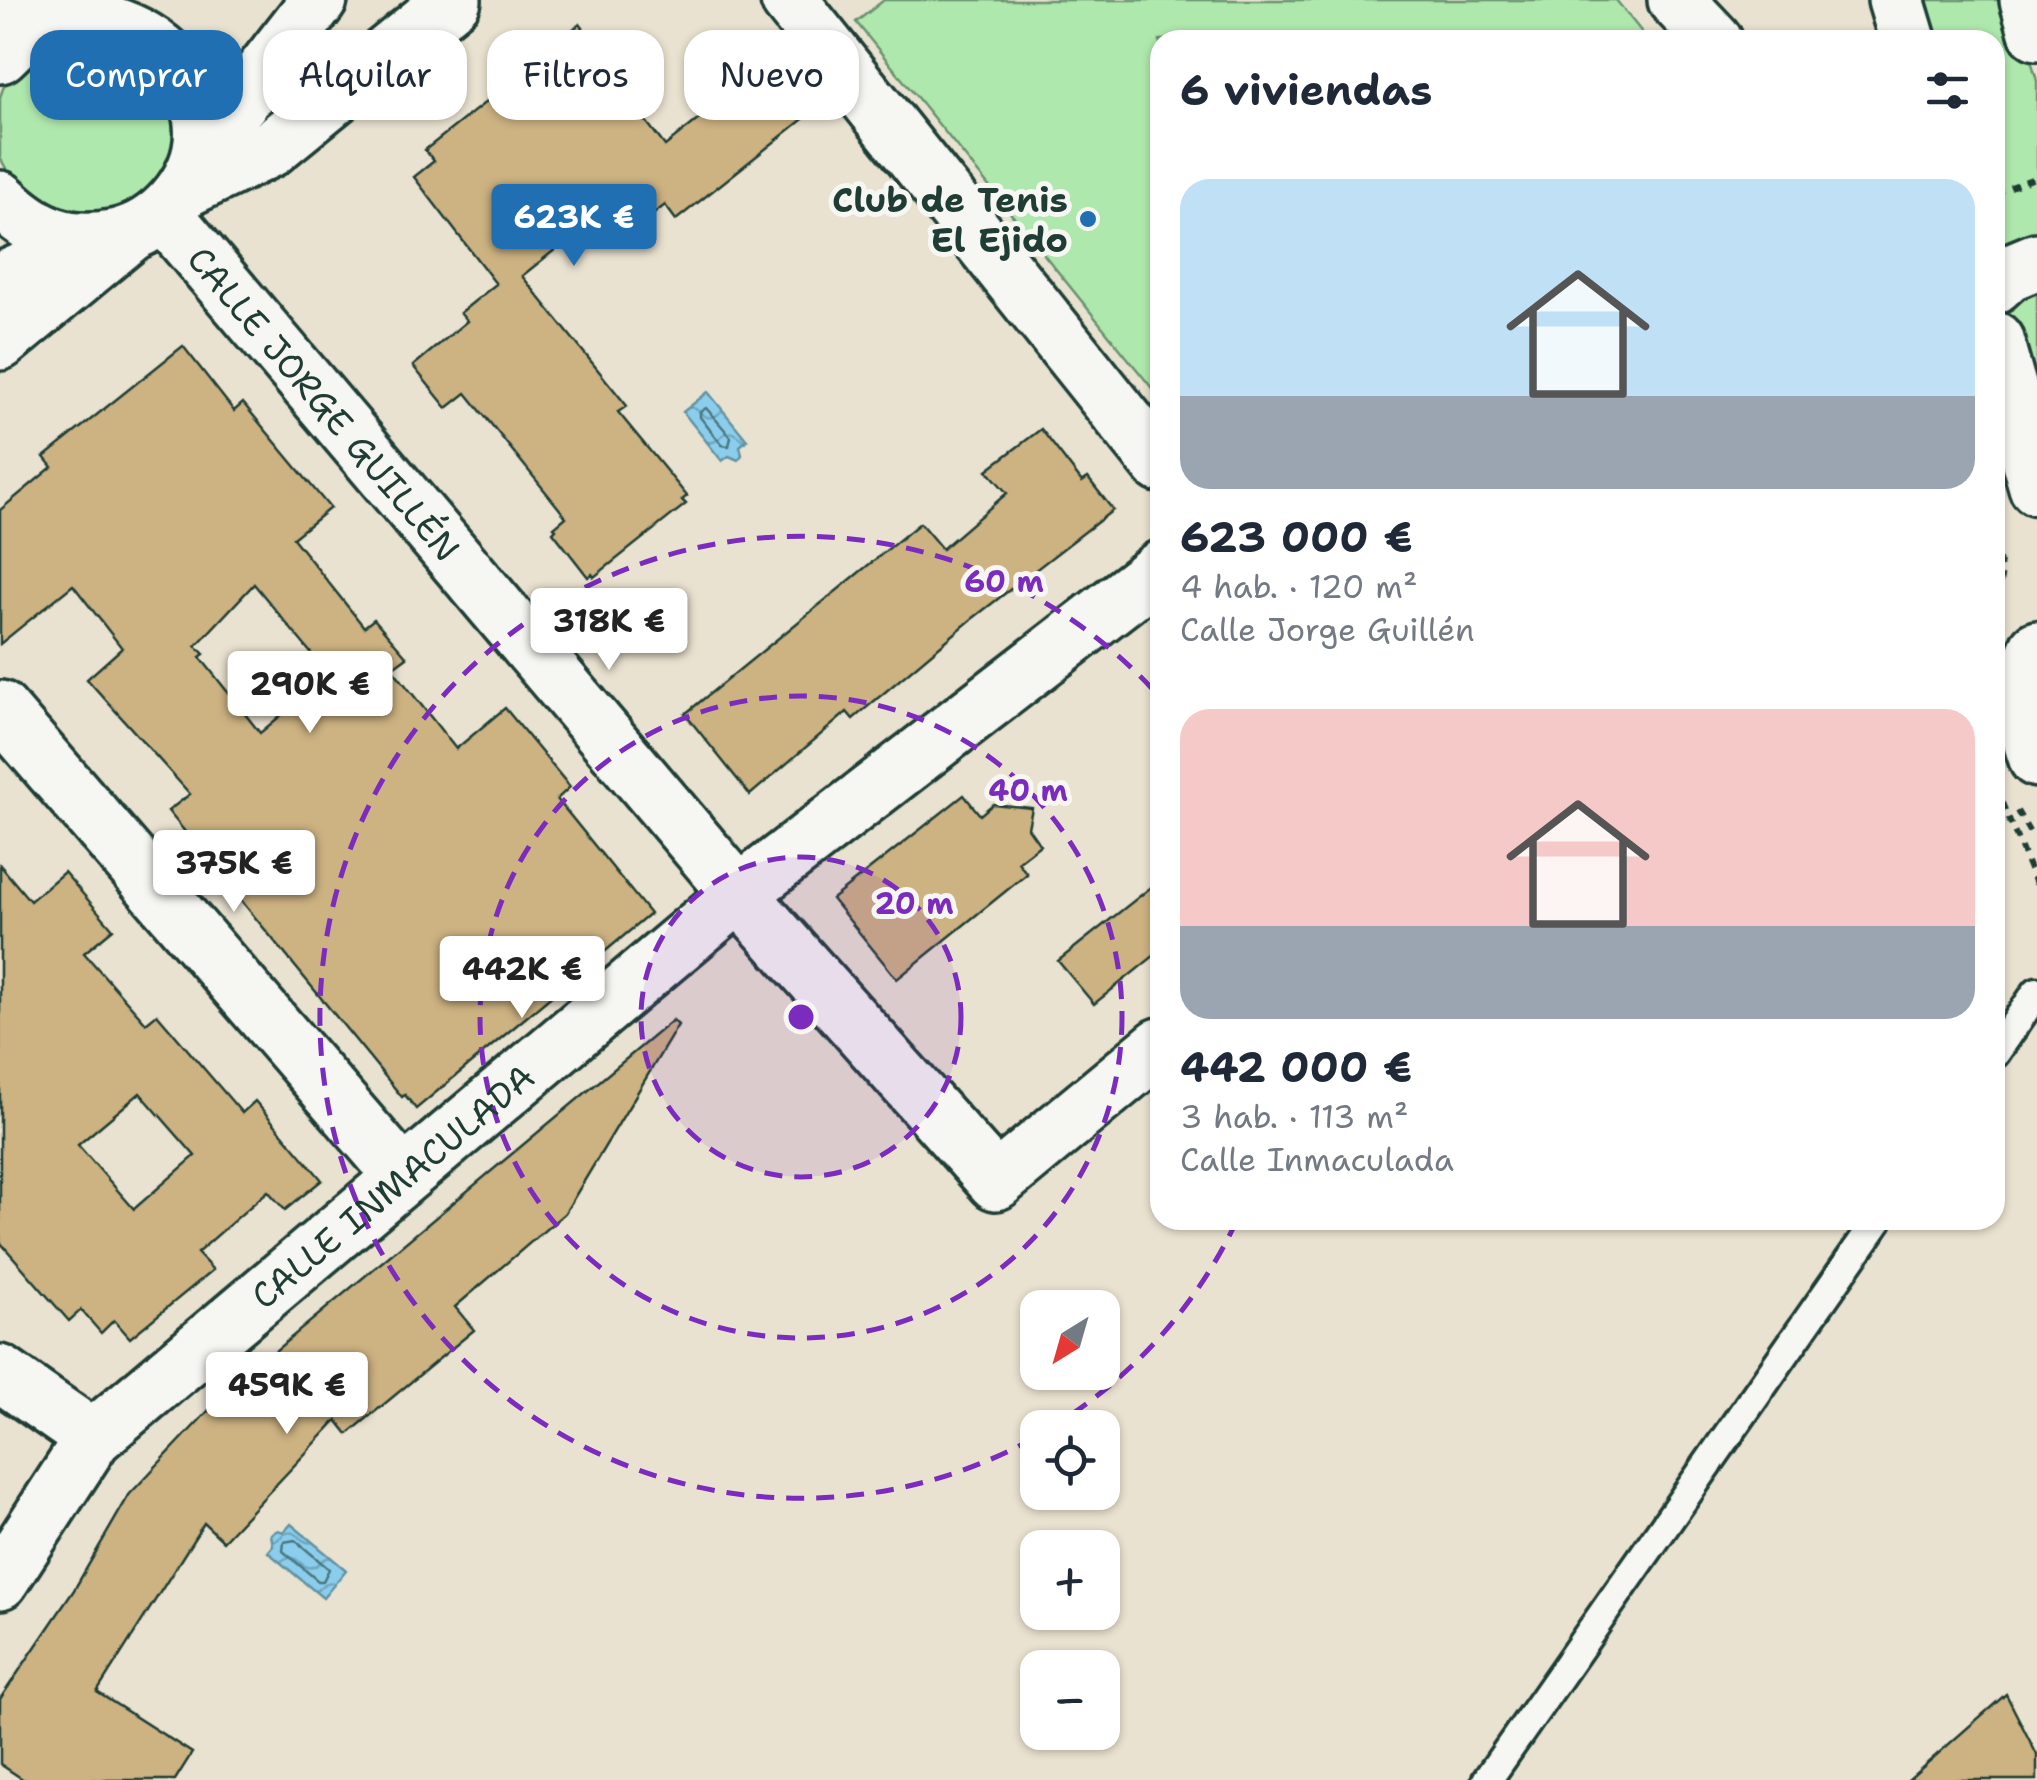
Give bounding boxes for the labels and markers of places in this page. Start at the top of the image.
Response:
place label: Club de Tenis El Ejido [832,176,1068,263]
pin: 623K € [493,184,655,269]
marker: Club de Tenis El Ejido [1077,208,1099,230]
pin: 318K € [528,588,690,673]
pin: 290K € [229,651,391,736]
pin: 375K € [153,830,315,915]
pin: 442K € [441,936,603,1021]
centre of rings [783,999,819,1035]
pin: 459K € [206,1352,368,1437]

